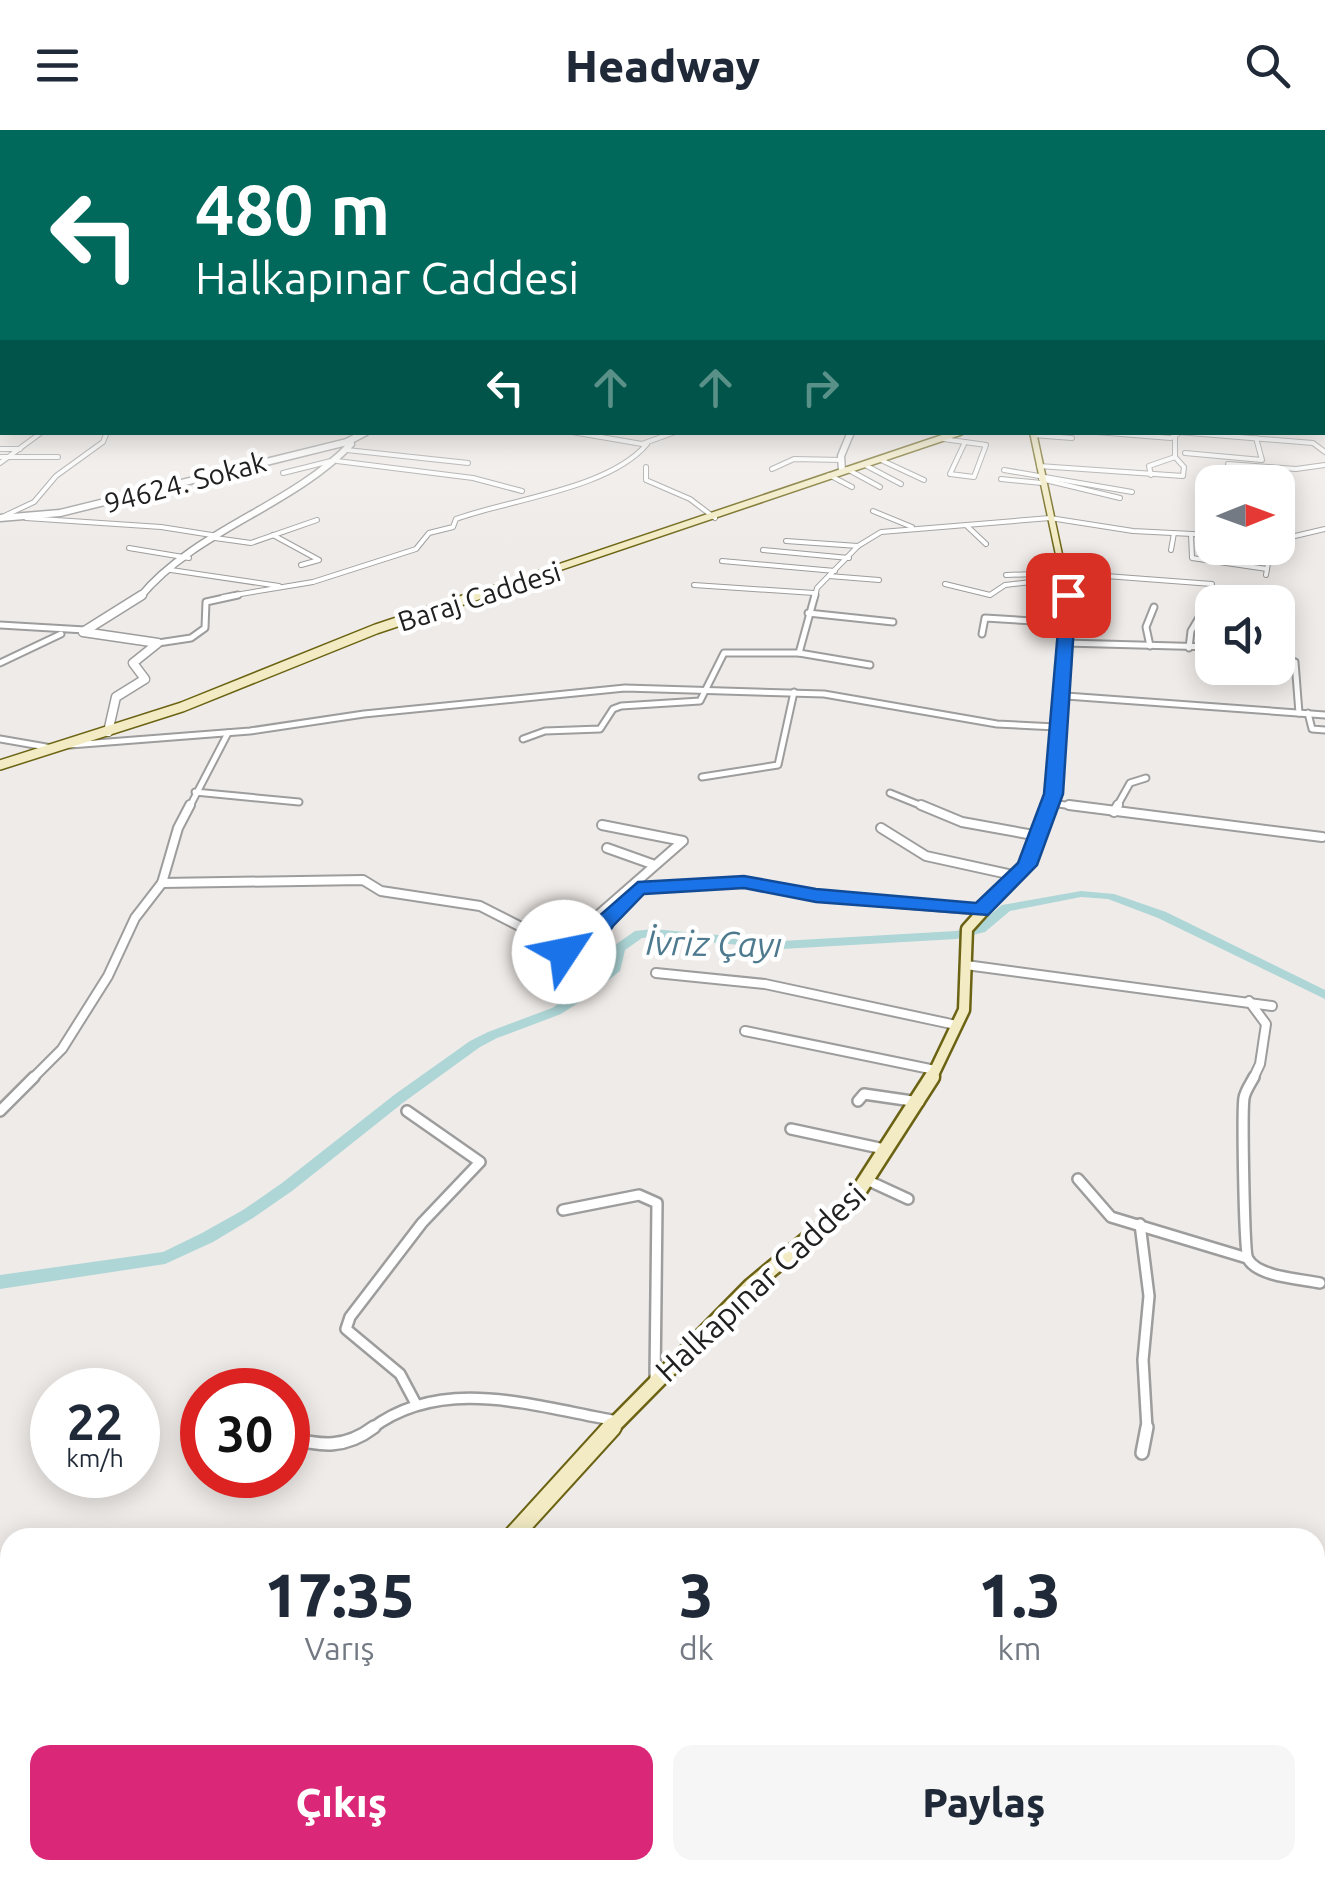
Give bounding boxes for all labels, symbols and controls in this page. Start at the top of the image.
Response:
icon: menu [30,38,85,93]
icon: search [1240,38,1295,93]
text: Headway [565,40,760,91]
icon: left [30,170,160,300]
text: 480 m [195,170,390,248]
text: Halkapınar Caddesi [195,252,579,303]
icon: left [478,360,533,415]
icon: ahead [583,360,638,415]
icon: ahead [688,360,743,415]
icon: right [793,360,848,415]
street label: 94624. Sokak [101,446,269,518]
north arrow [1195,465,1295,565]
map controls [1195,465,1295,685]
pin [1026,553,1111,638]
street label: Baraj Caddesi [394,555,564,637]
icon: arrive [1041,568,1096,623]
button: sound [1195,585,1295,685]
position arrow [512,900,616,1004]
water label: İvriz Çayı [645,922,783,964]
street label: Halkapınar Caddesi [648,1176,872,1388]
speed limit sign: 30 [180,1368,310,1498]
text: 22 [67,1393,123,1449]
text: km/h [66,1444,124,1472]
text: 17:35 [264,1561,415,1628]
text: 3 [679,1561,713,1628]
text: 1.3 [978,1561,1061,1628]
text: Varış [304,1630,374,1666]
text: dk [679,1630,714,1666]
text: km [997,1630,1041,1666]
button: Çıkış [30,1745,653,1860]
button: Paylaş [673,1745,1295,1860]

